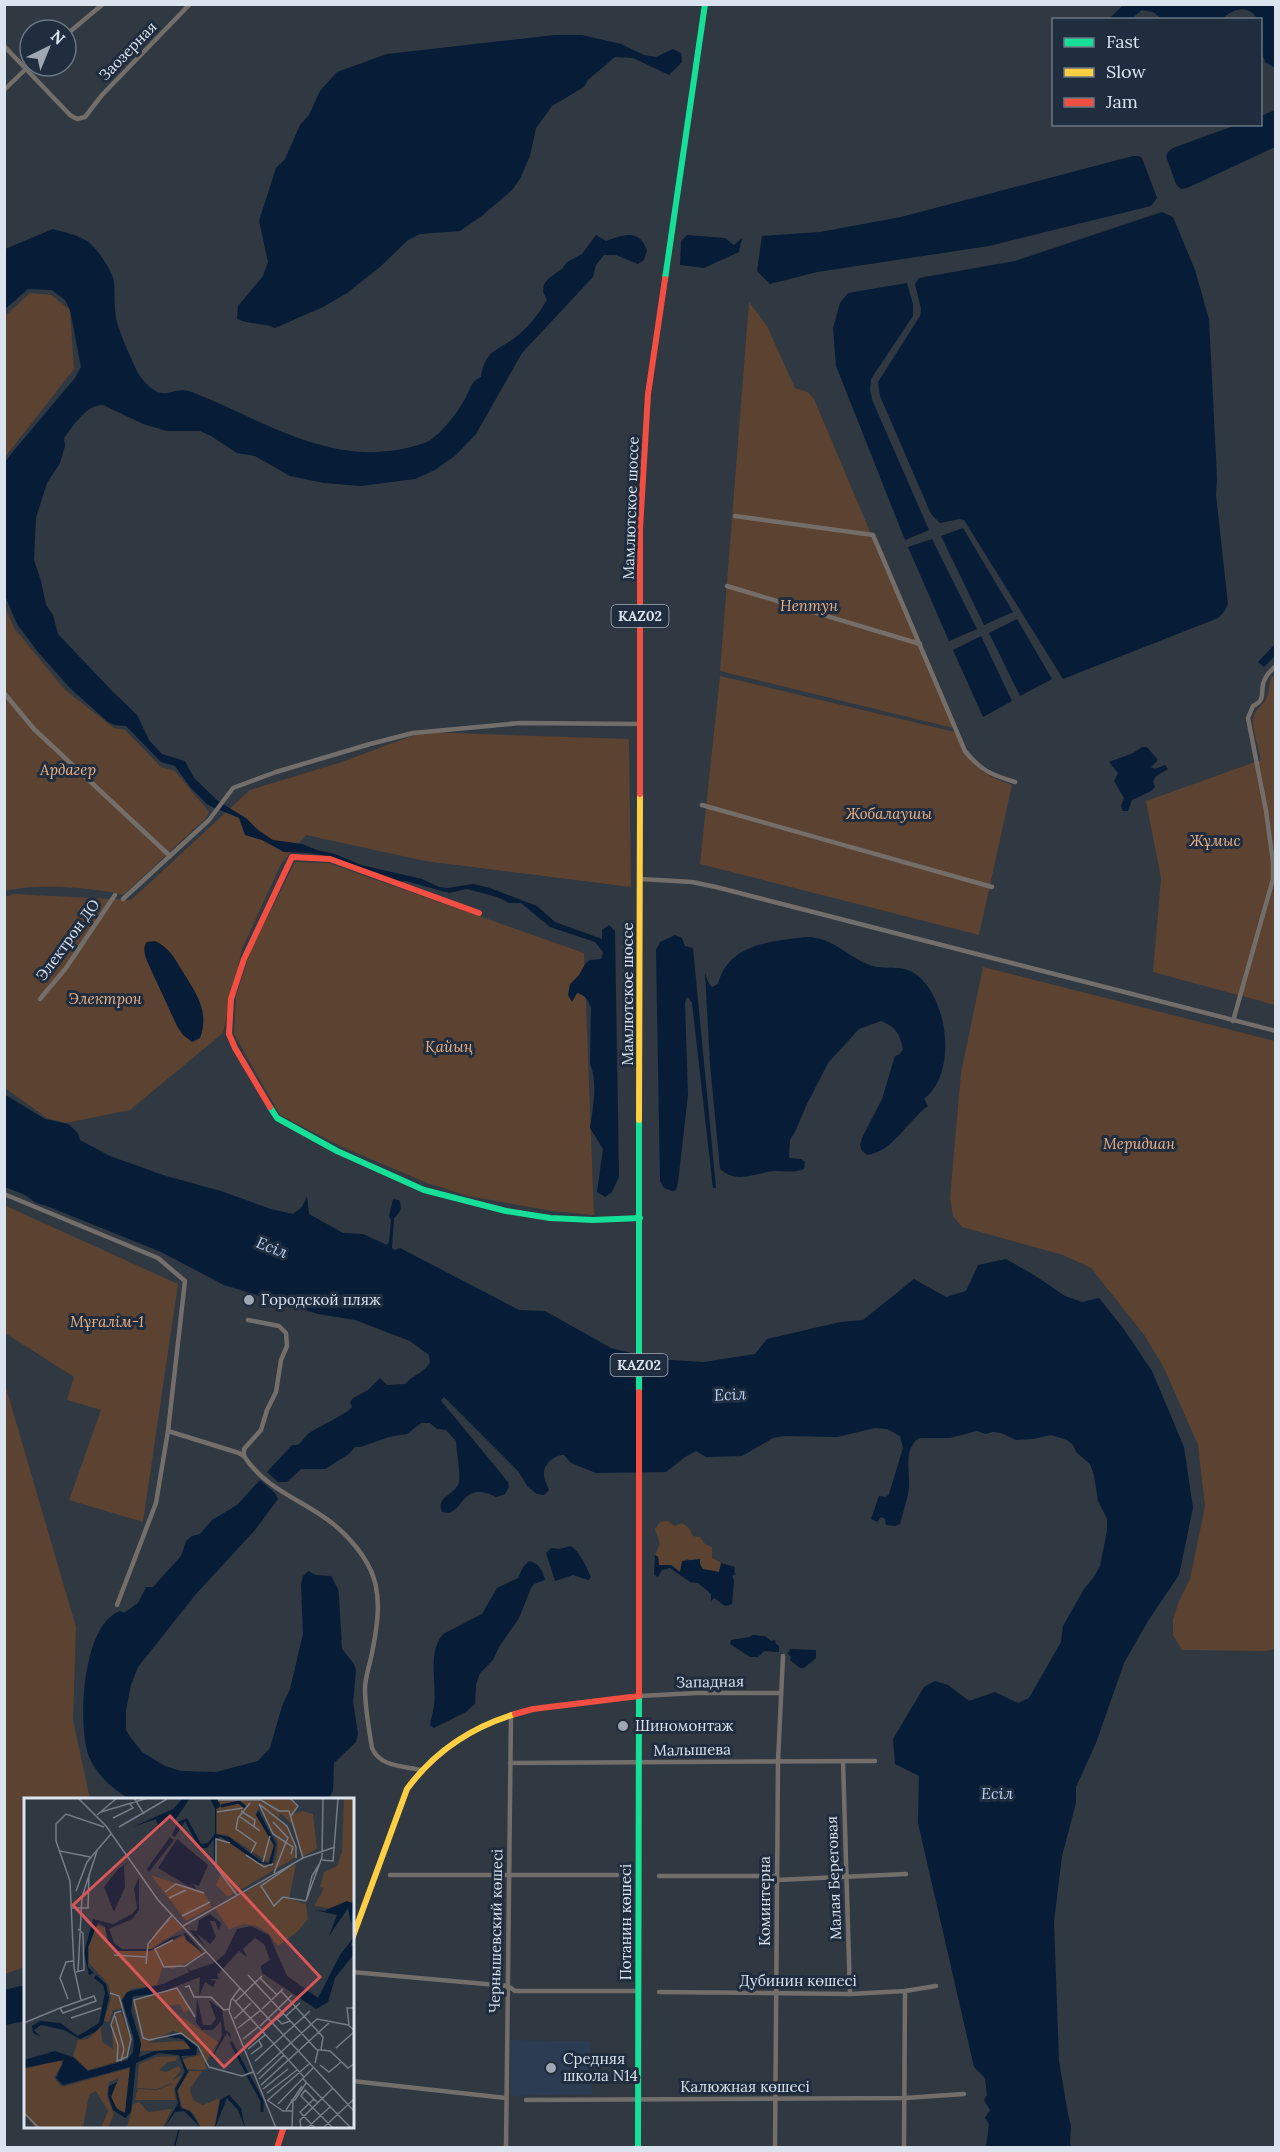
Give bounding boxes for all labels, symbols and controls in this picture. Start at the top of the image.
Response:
street label: Заозерная [95,17,160,84]
north arrow [18,18,78,78]
legend [1052,18,1262,126]
text: N [47,25,70,49]
text: Fast [1106,30,1140,53]
text: Slow [1106,60,1146,83]
text: Jam [1105,90,1138,113]
street label: Мамлютское шоссе [619,436,642,580]
park label: Нептун [780,596,838,615]
road number: KAZ02 [612,605,668,627]
park label: Ардагер [39,760,96,779]
park label: Жобалаушы [845,804,932,823]
park label: Жұмыс [1188,831,1241,850]
street label: Электрон ДО [32,895,104,984]
street label: Мамлютское шоссе [618,922,637,1066]
park label: Электрон [68,989,142,1008]
park label: Қайың [425,1037,473,1056]
park label: Меридиан [1103,1134,1175,1153]
water label: Есіл [253,1232,291,1262]
place label: Городской пляж [261,1290,381,1309]
marker: Городской пляж [242,1293,256,1307]
park label: Мұғалім-1 [70,1312,144,1331]
road number: KAZ02 [610,1354,668,1376]
water label: Есіл [714,1383,747,1405]
street label: Западная [676,1671,744,1692]
place label: Шиномонтаж [635,1716,734,1735]
marker: Шиномонтаж [616,1719,630,1733]
street label: Малышева [653,1739,731,1760]
water label: Есіл [981,1783,1014,1803]
inset map [24,1798,354,2128]
street label: Малая Береговая [822,1816,845,1940]
street label: Чернышевский көшесі [485,1849,506,2013]
street label: Коминтерна [755,1856,774,1946]
street label: Потанин көшесі [616,1864,635,1980]
street label: Дубинин көшесі [739,1971,857,1990]
place label: Средняя школа N14 [563,2049,638,2085]
marker: Средняя школа N14 [544,2061,558,2075]
street label: Калюжная көшесі [680,2077,810,2096]

